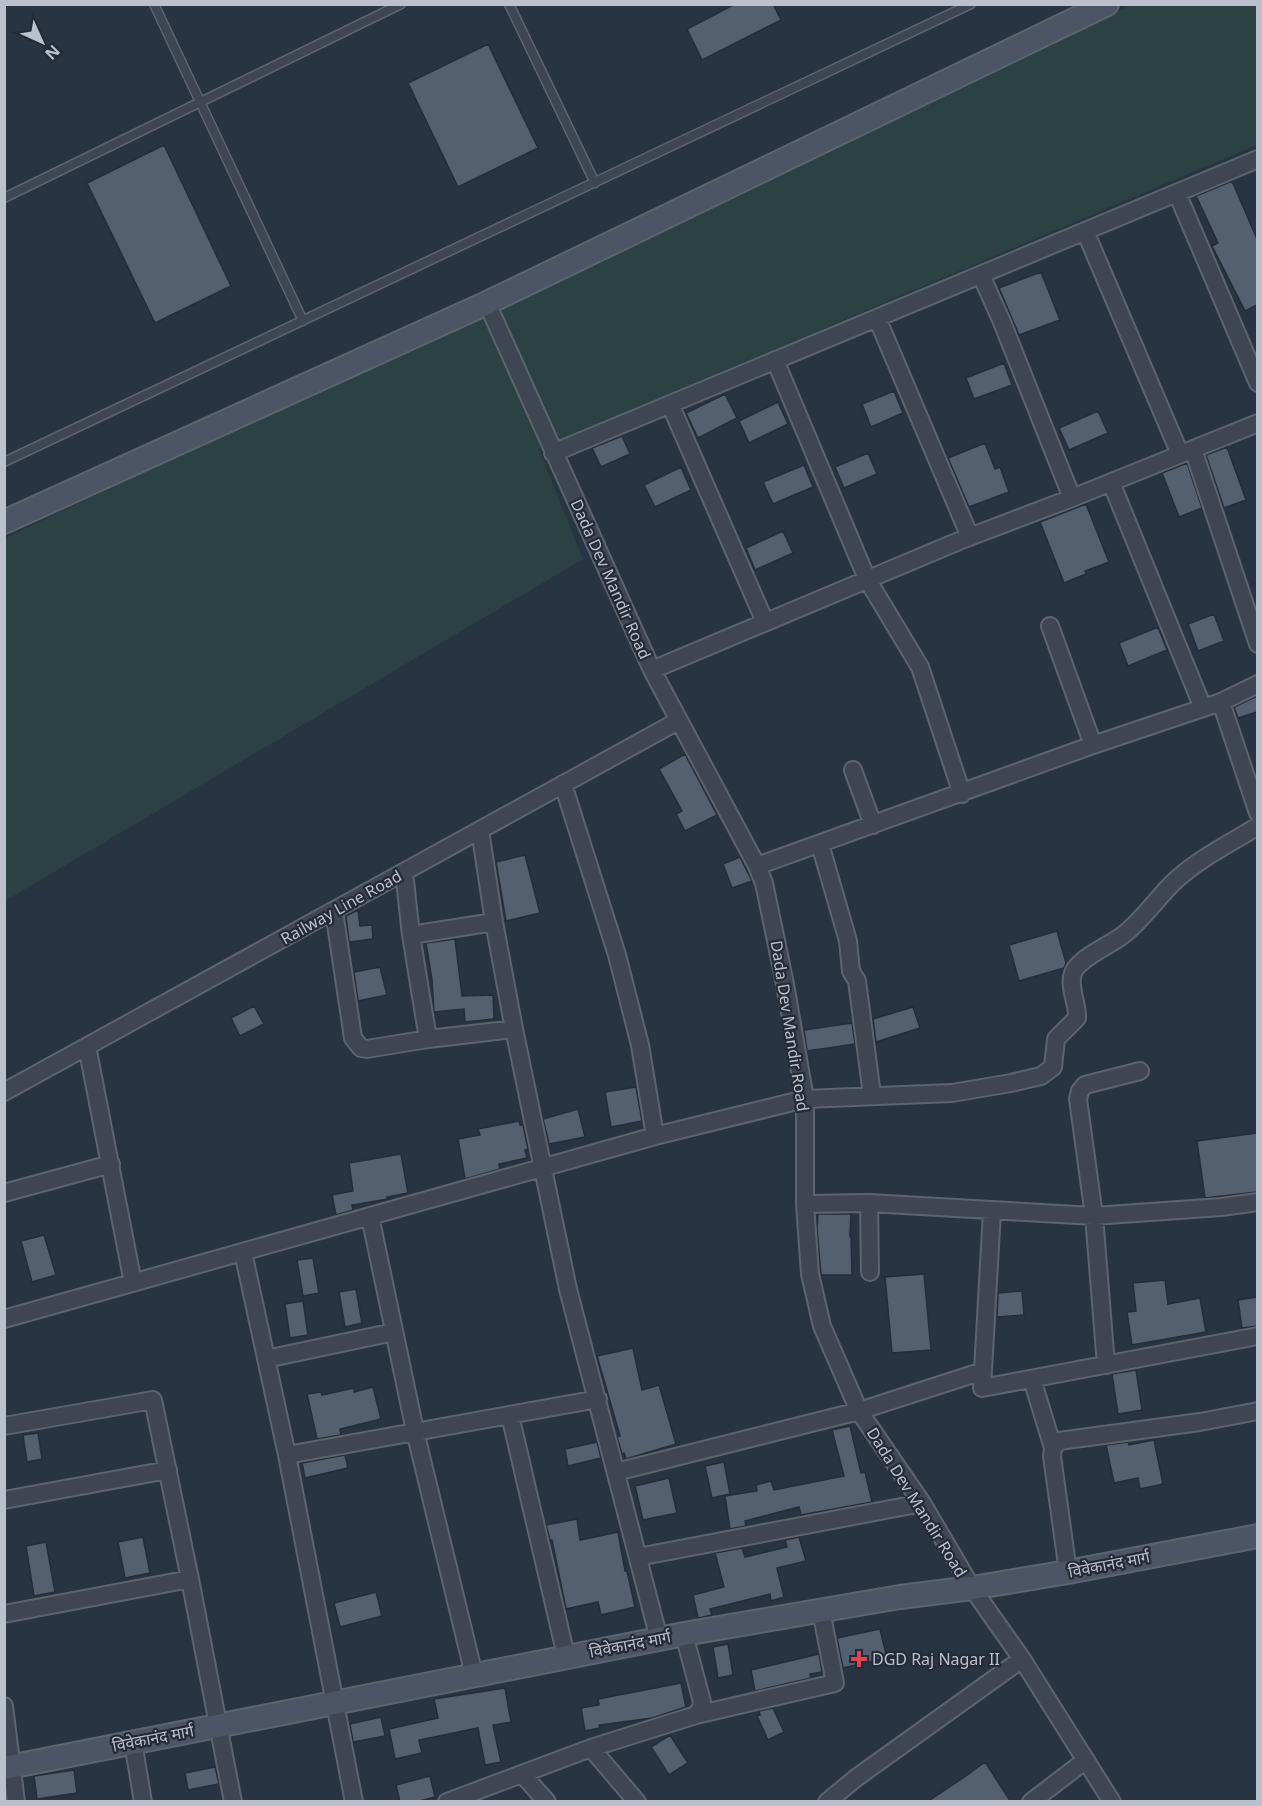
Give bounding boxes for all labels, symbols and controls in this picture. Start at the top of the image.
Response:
north arrow [12,12,72,72]
text: N [40,40,65,65]
street label: Dada Dev Mandir Road [566,496,656,662]
street label: Railway Line Road [277,865,405,949]
street label: Dada Dev Mandir Road [766,939,814,1113]
street label: Dada Dev Mandir Road [862,1423,972,1581]
street label: विवेकानंद मार्ग [1066,1545,1153,1583]
street label: विवेकानंद मार्ग [587,1625,674,1663]
place label: DGD Raj Nagar II [872,1648,1000,1670]
marker: DGD Raj Nagar II [850,1650,868,1668]
street label: विवेकानंद मार्ग [110,1719,197,1757]

